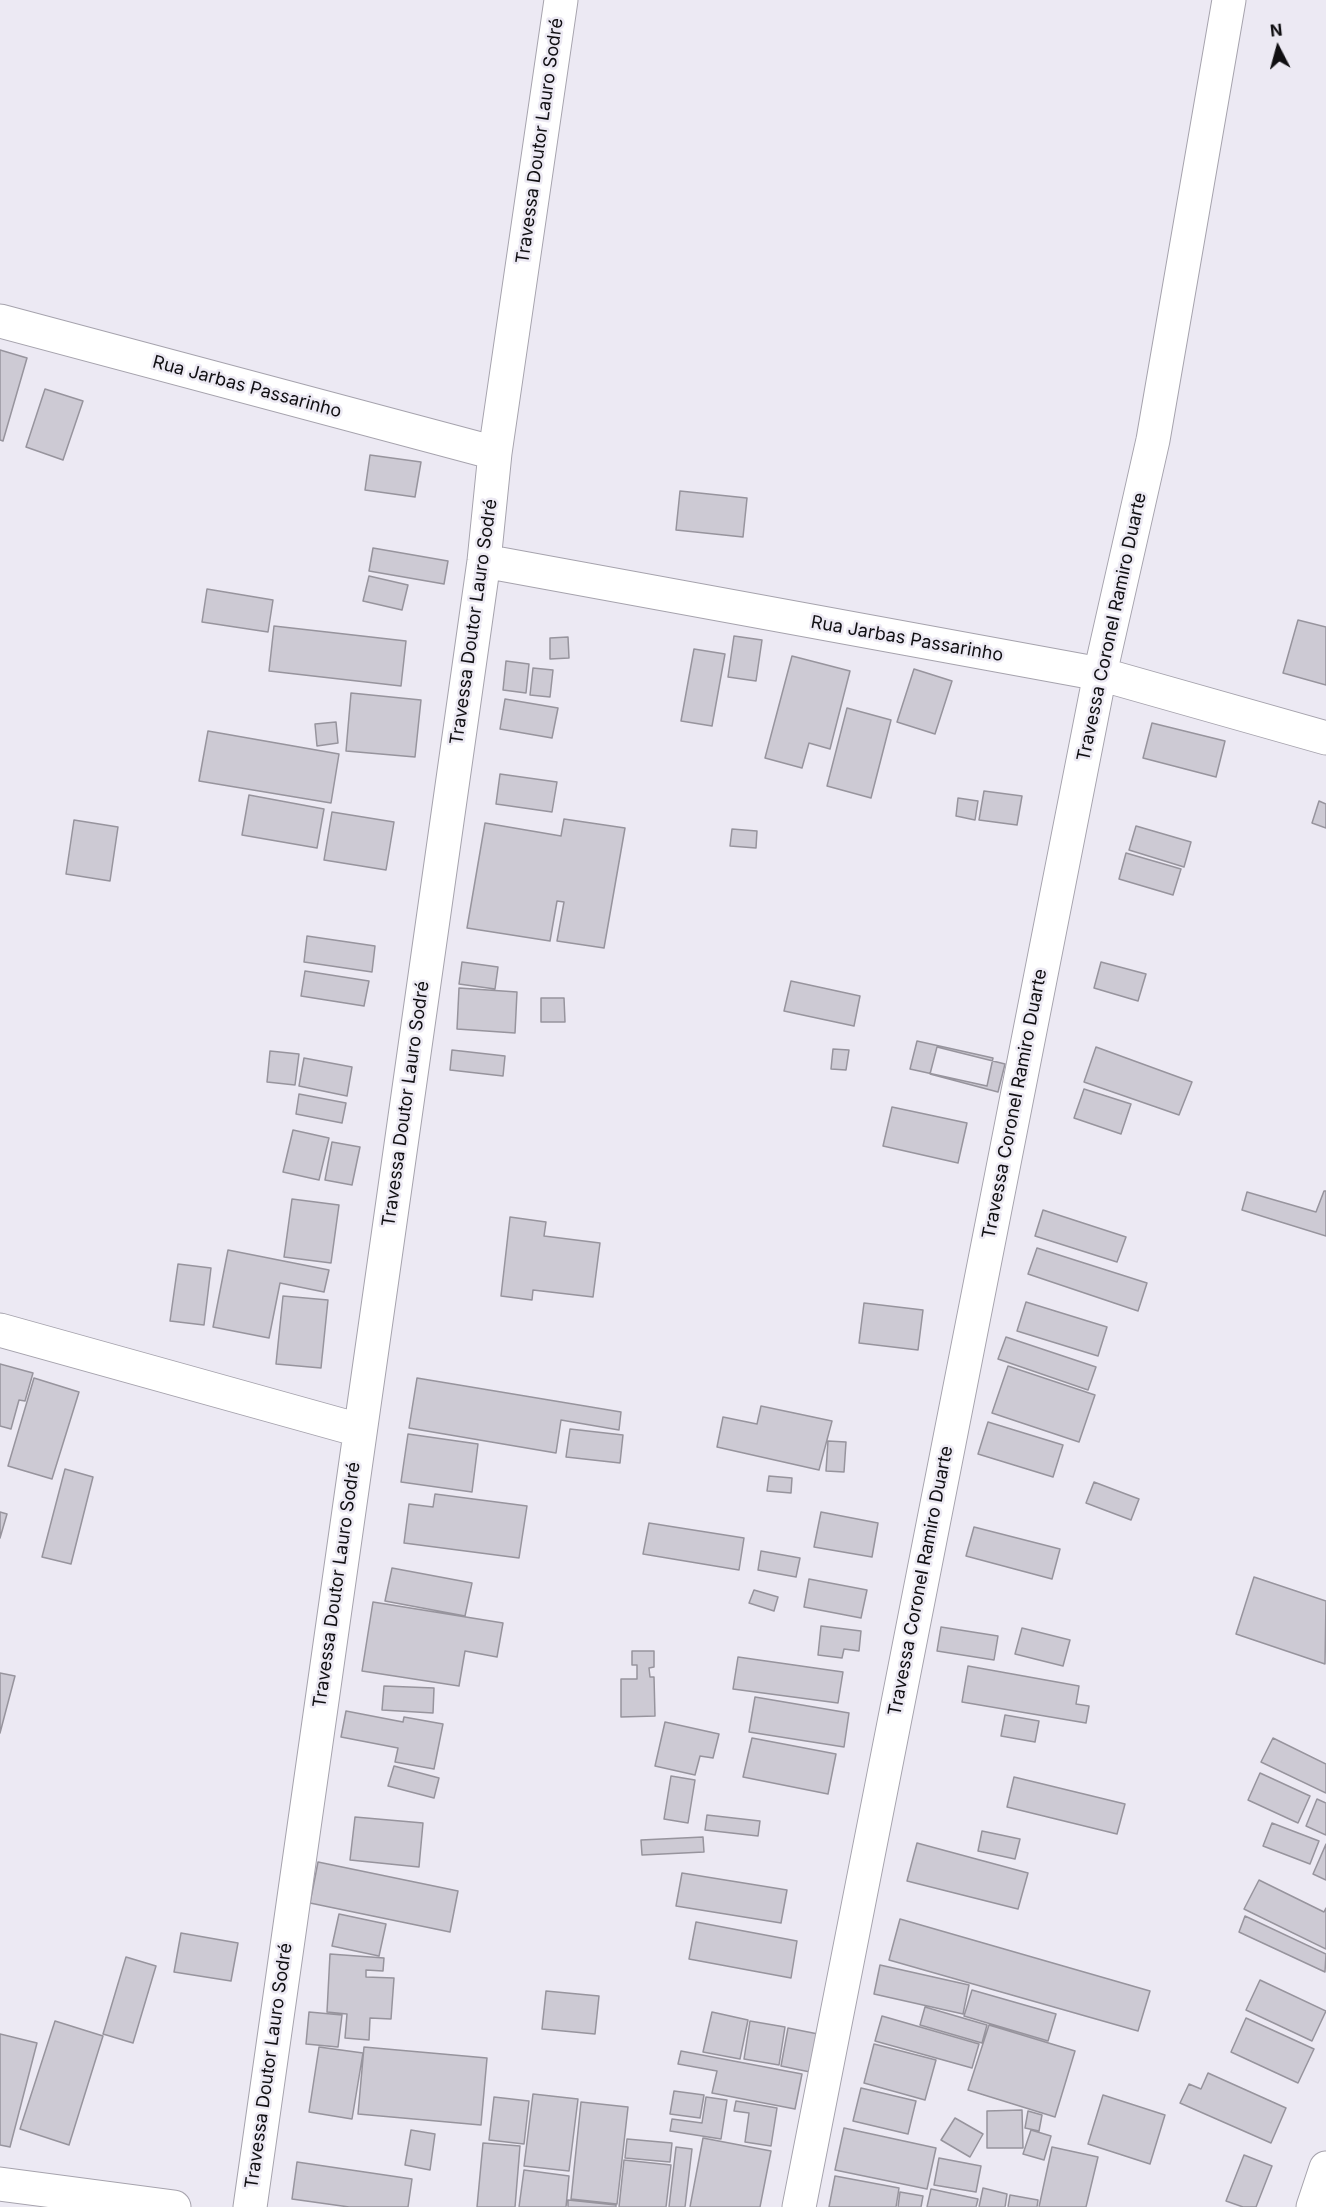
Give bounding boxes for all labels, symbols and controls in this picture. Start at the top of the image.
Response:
street label: Travessa Doutor Lauro Sodré [512,17,568,265]
north arrow [1248,18,1308,78]
text: N [1269,20,1283,41]
street label: Rua Jarbas Passarinho [150,351,344,423]
street label: Travessa Coronel Ramiro Duarte [1073,491,1151,763]
street label: Travessa Doutor Lauro Sodré [446,498,502,746]
street label: Rua Jarbas Passarinho [809,611,1005,667]
street label: Travessa Coronel Ramiro Duarte [978,967,1052,1241]
street label: Travessa Doutor Lauro Sodré [378,980,434,1228]
street label: Travessa Coronel Ramiro Duarte [884,1444,958,1718]
street label: Travessa Doutor Lauro Sodré [309,1461,365,1709]
street label: Travessa Doutor Lauro Sodré [241,1942,297,2190]

